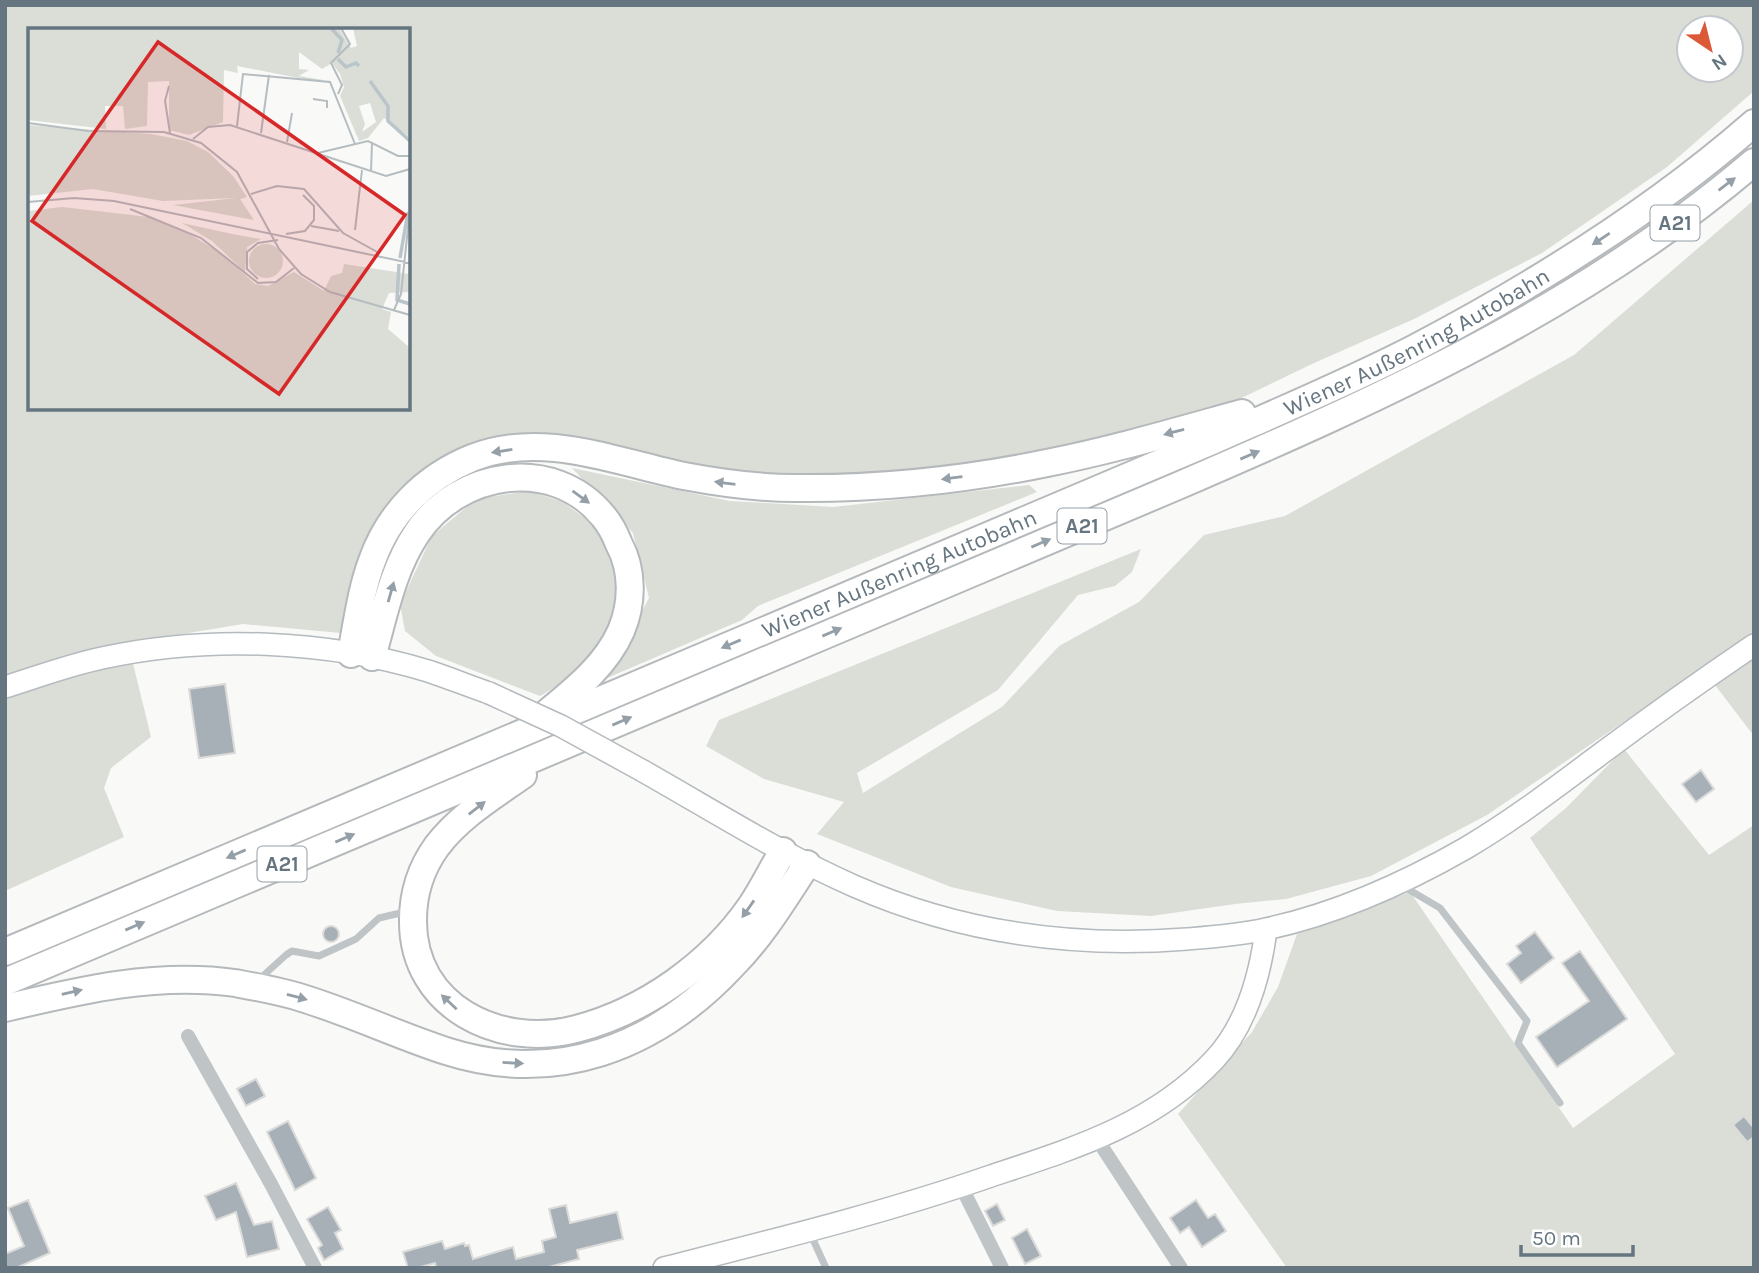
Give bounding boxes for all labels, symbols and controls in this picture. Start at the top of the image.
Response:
north arrow [1675,14,1745,84]
inset map [28,28,410,410]
text: N [1707,49,1731,75]
one-way arrow [1718,177,1736,191]
road number: A21 [1650,206,1700,241]
one-way arrow [1592,232,1610,246]
street label: Wiener Außenring Autobahn [1279,262,1554,422]
one-way arrow [1163,427,1185,438]
one-way arrow [491,446,513,457]
one-way arrow [1240,449,1261,460]
one-way arrow [941,473,963,484]
one-way arrow [714,477,736,488]
one-way arrow [572,490,590,504]
street label: Wiener Außenring Autobahn [758,504,1041,644]
road number: A21 [1058,508,1106,544]
one-way arrow [1031,538,1052,549]
one-way arrow [386,581,396,602]
one-way arrow [821,627,842,638]
one-way arrow [720,639,741,650]
one-way arrow [612,716,633,727]
one-way arrow [468,800,486,815]
one-way arrow [335,832,356,843]
road number: A21 [258,846,306,882]
one-way arrow [225,849,246,860]
one-way arrow [741,900,755,918]
one-way arrow [125,920,146,931]
one-way arrow [61,987,83,998]
one-way arrow [286,992,308,1003]
one-way arrow [440,994,458,1010]
one-way arrow [502,1058,524,1069]
scale bar [1521,1214,1633,1258]
text: 50 m [1532,1226,1581,1250]

